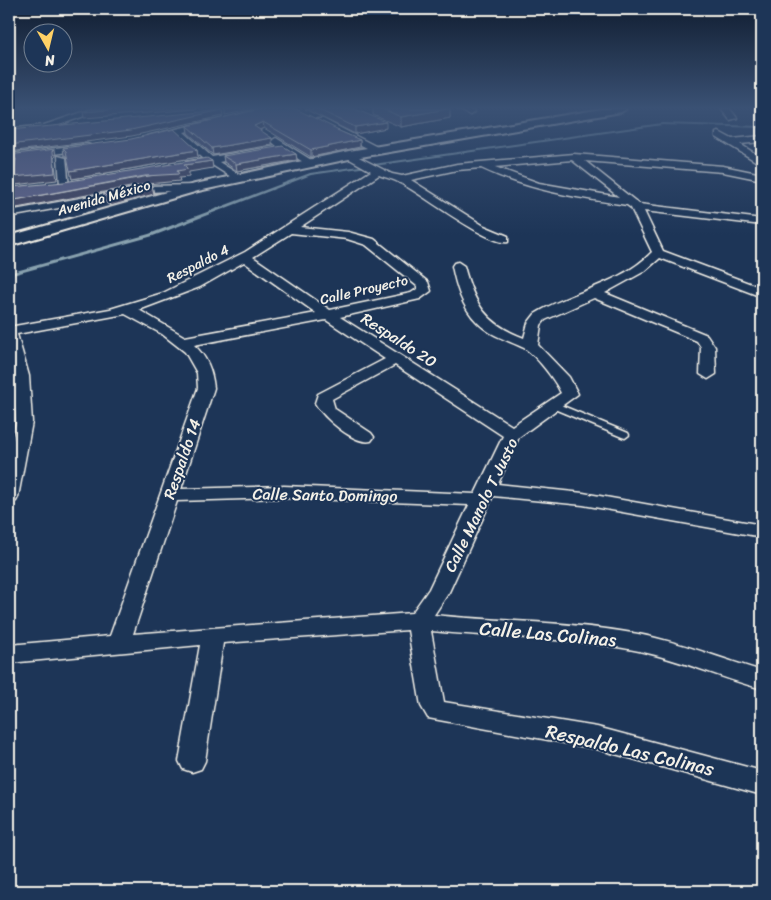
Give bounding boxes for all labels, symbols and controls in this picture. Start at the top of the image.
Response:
north arrow [22,22,72,72]
text: N [43,47,57,73]
street label: Avenida México [53,173,154,224]
street label: Respaldo 4 [162,237,234,290]
street label: Calle Proyecto [318,268,410,312]
street label: Respaldo 20 [355,304,443,376]
street label: Respaldo 14 [155,415,209,503]
street label: Calle Manolo T Justo [436,433,526,577]
street label: Calle Santo Domingo [252,479,398,511]
street label: Calle Las Colinas [478,612,618,656]
street label: Respaldo Las Colinas [542,715,718,785]

